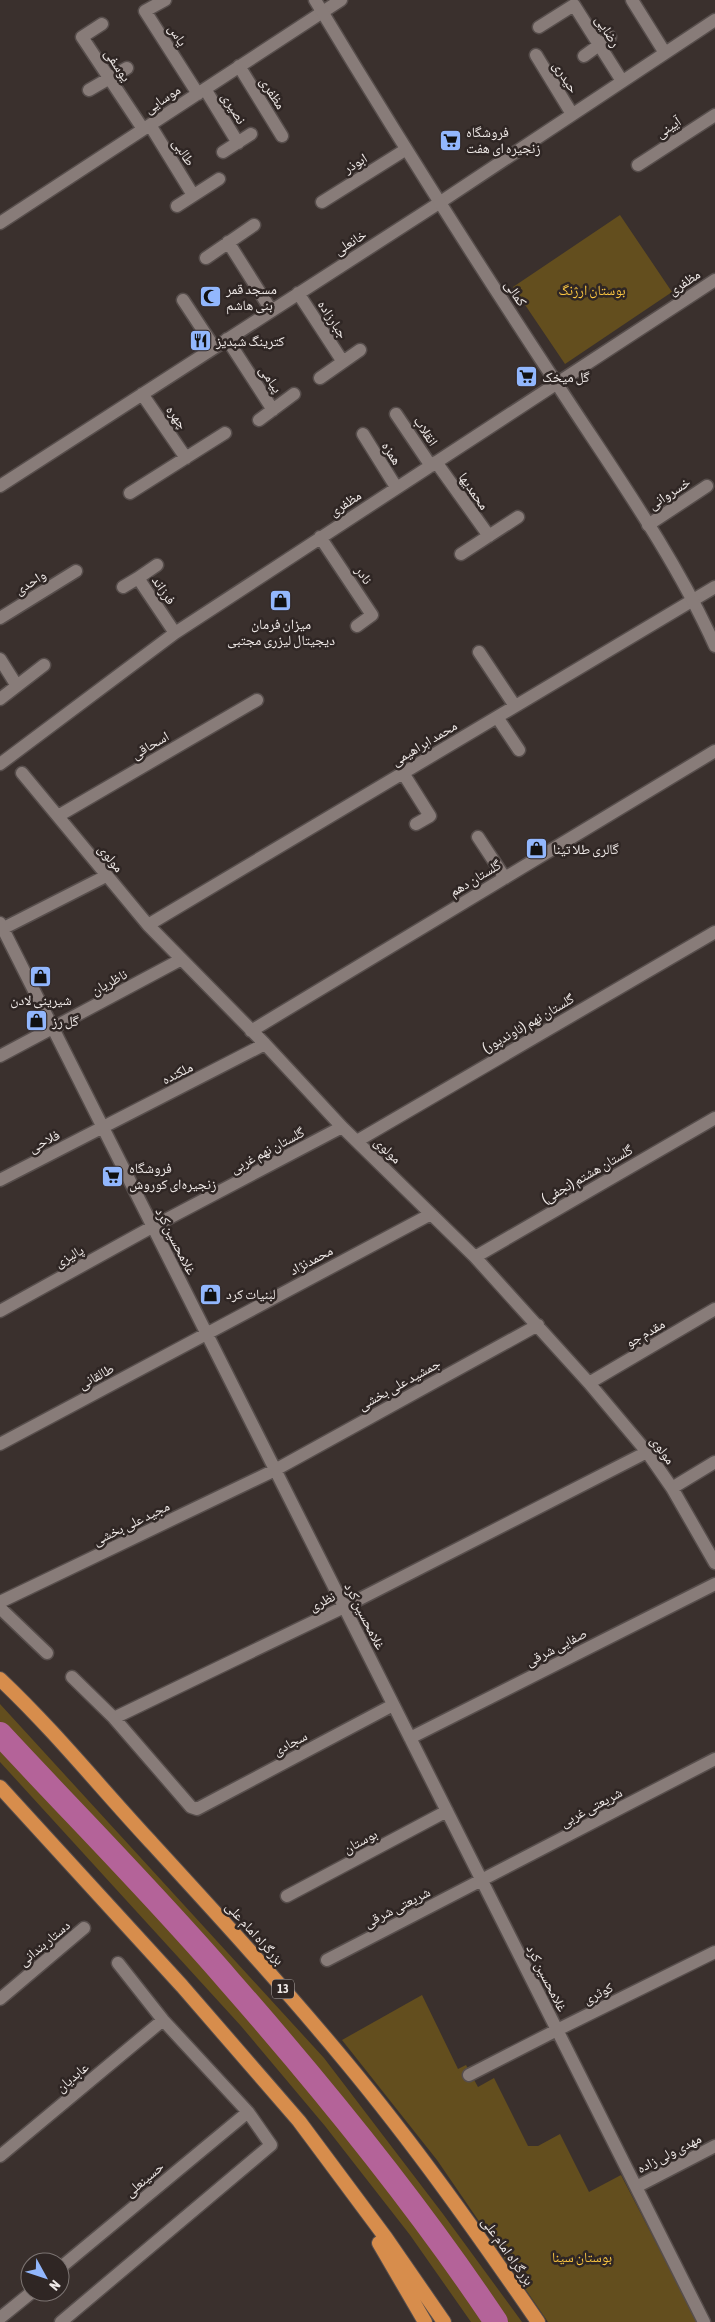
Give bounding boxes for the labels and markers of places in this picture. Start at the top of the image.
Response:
place label: فروشگاه زنجیره ای هفت [466,124,541,157]
supermarket icon: فروشگاه زنجیره ای هفت [438,128,462,152]
place label: مسجد قمر بنی هاشم [225,281,277,315]
mosque icon: مسجد قمر بنی هاشم [198,285,222,309]
restaurant icon: کترینگ شبدیز [188,329,212,353]
place label: کترینگ شبدیز [215,333,285,350]
supermarket icon: گل میخک [514,365,538,389]
place label: گل میخک [542,369,590,386]
shop icon: میزان فرمان دیجیتال لیزری مجتبی [269,589,293,613]
place label: میزان فرمان دیجیتال لیزری مجتبی [227,616,335,649]
shop icon: گالری طلا تینا [525,837,549,861]
place label: گالری طلا تینا [553,841,619,858]
shop icon: شیرینی لادن [29,965,53,989]
place label: شیرینی لادن [10,992,72,1009]
shop icon: گل رز [24,1009,48,1033]
place label: گل رز [51,1013,79,1030]
place label: فروشگاه زنجیره‌ای کوروش [129,1160,216,1193]
supermarket icon: فروشگاه زنجیره‌ای کوروش [101,1164,125,1188]
shop icon: لبنیات کرد [198,1282,222,1306]
place label: لبنیات کرد [226,1286,276,1303]

